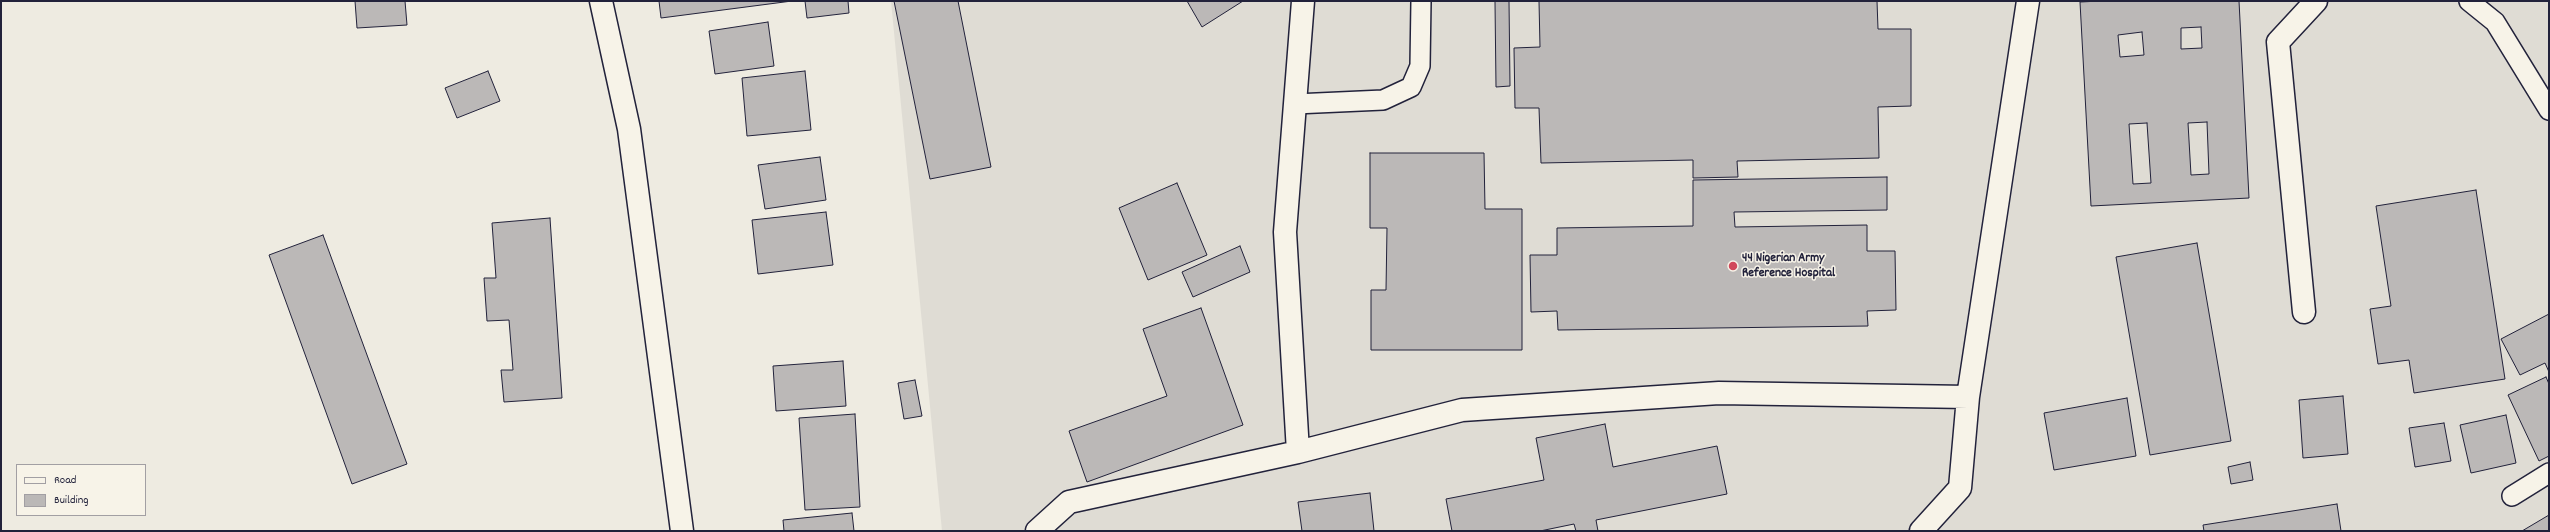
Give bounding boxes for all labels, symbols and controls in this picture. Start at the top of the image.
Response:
place label: 44 Nigerian Army Reference Hospital [1742,251,1835,282]
marker: 44 Nigerian Army Reference Hospital [1727,260,1739,272]
legend [16,464,146,516]
text: Road [54,472,76,489]
text: Building [54,492,89,509]

